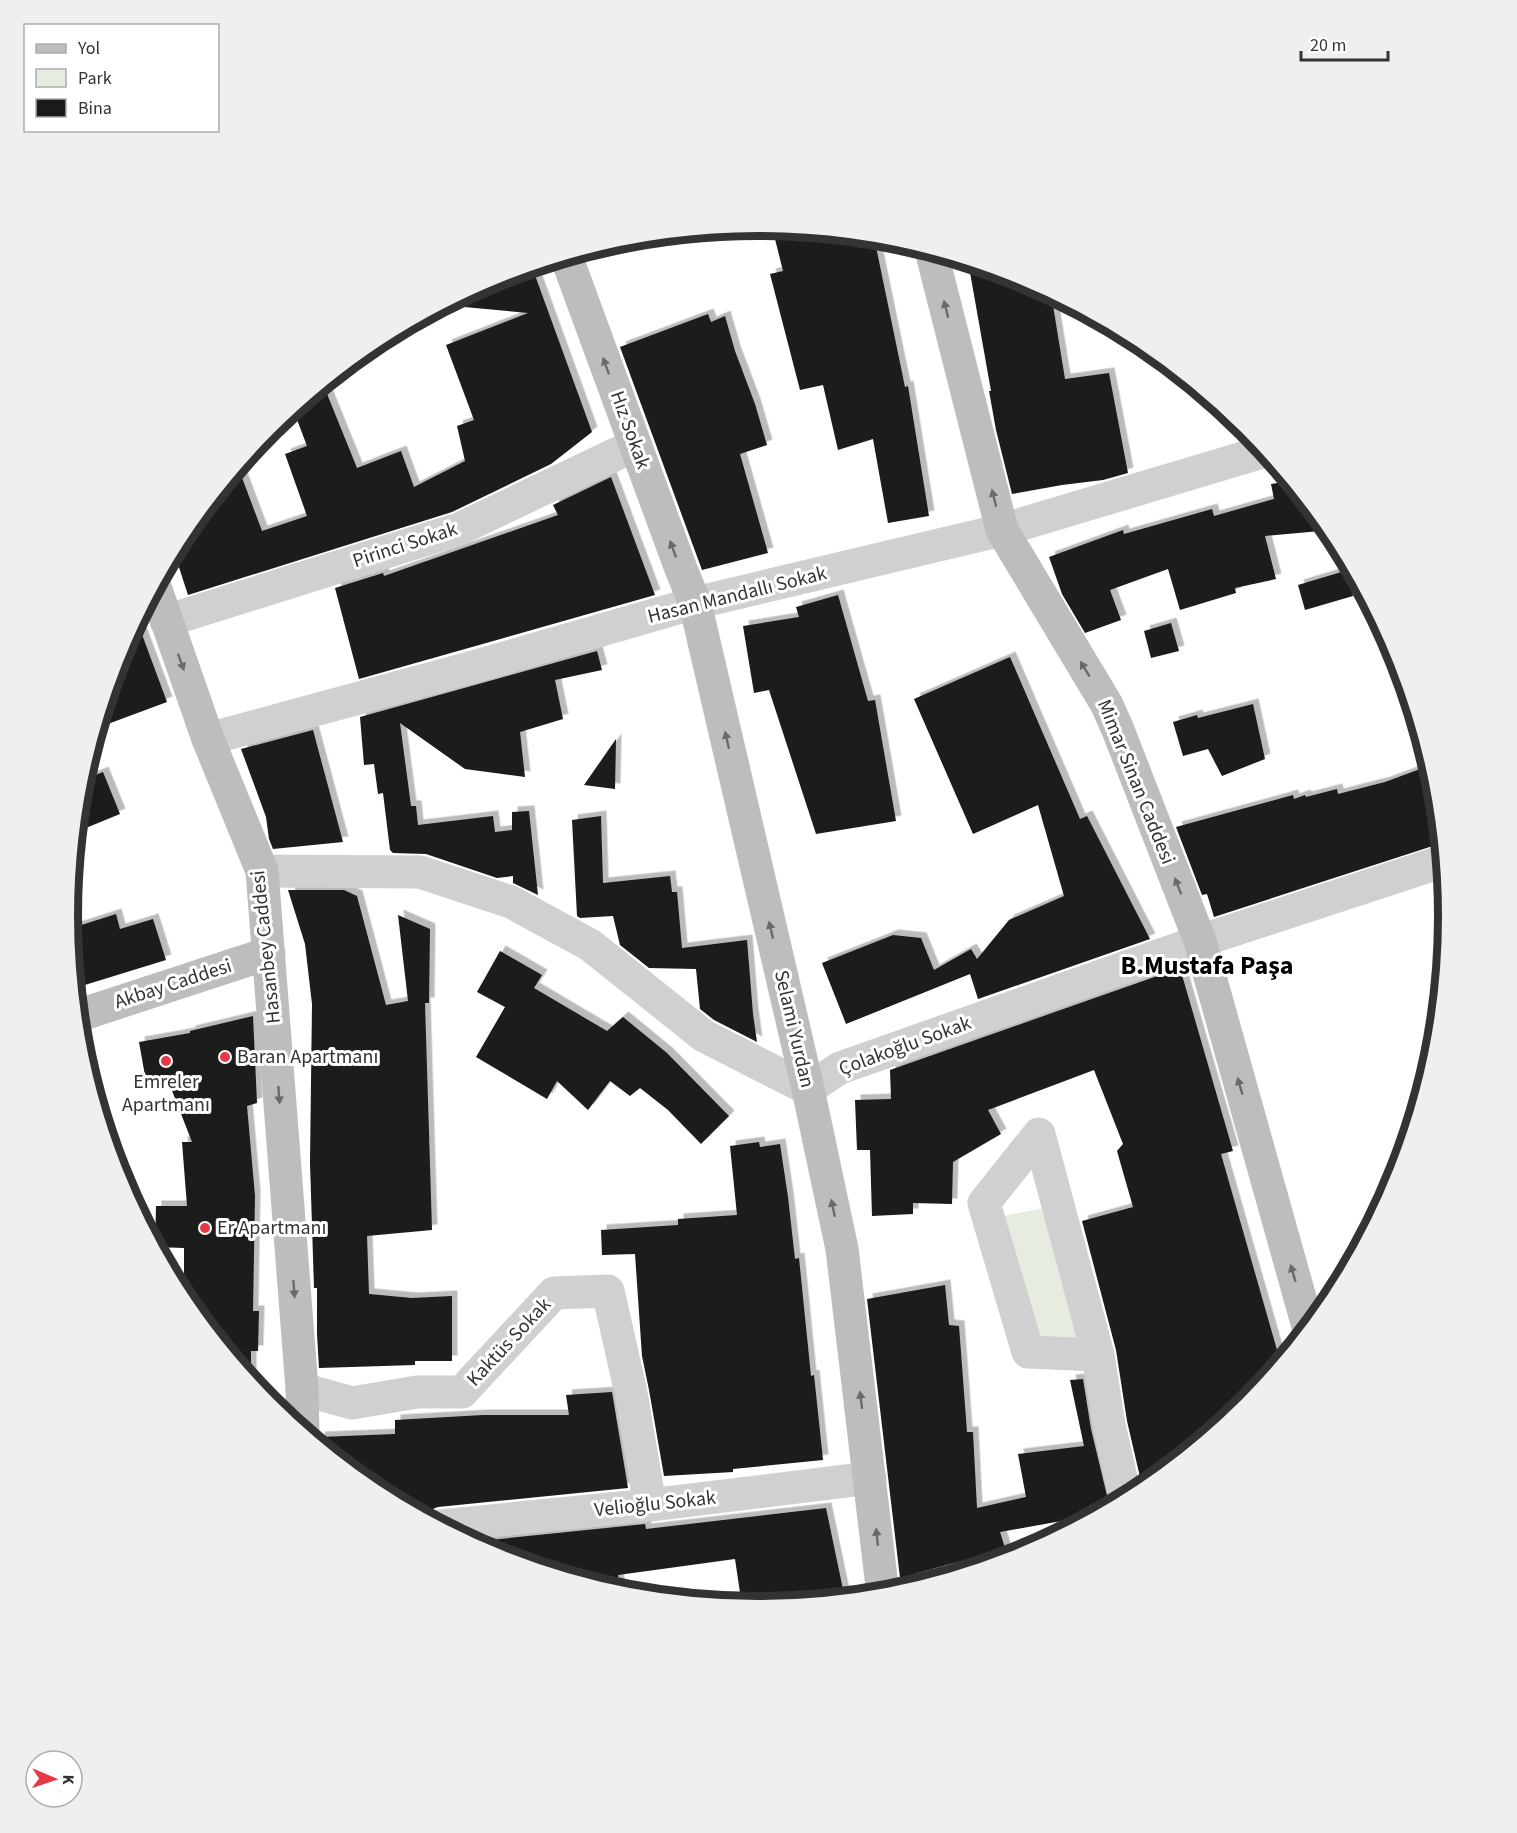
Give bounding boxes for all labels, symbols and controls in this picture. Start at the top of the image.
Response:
legend [24,24,219,132]
scale bar [1301,24,1388,62]
text: 20 m [1310,33,1346,58]
text: Yol [77,36,100,61]
text: Park [78,66,112,91]
text: Bina [78,96,112,121]
one-way arrow [940,299,950,318]
one-way arrow [601,357,610,375]
street label: Hız Sokak [603,387,657,473]
one-way arrow [988,488,998,507]
street label: Pirinci Sokak [349,515,461,575]
one-way arrow [668,540,678,558]
street label: Hasan Mandallı Sokak [645,559,830,631]
one-way arrow [176,653,186,671]
one-way arrow [1080,660,1090,677]
street label: Mimar Sinan Caddesi [1090,695,1182,869]
one-way arrow [722,730,731,749]
street label: Hasanbey Caddesi [244,869,288,1025]
one-way arrow [1173,877,1183,895]
one-way arrow [766,920,775,939]
district label: B.Mustafa Paşa [1120,947,1294,984]
street label: Akbay Caddesi [111,952,235,1016]
street label: Selami Yurdan [767,967,821,1091]
street label: Çolakoğlu Sokak [835,1009,975,1083]
place label: Baran Apartmanı [237,1043,378,1071]
marker: Baran Apartmanı [218,1050,232,1064]
marker: Emreler Apartmanı [159,1054,173,1068]
place label: Emreler Apartmanı [122,1068,210,1119]
one-way arrow [1235,1077,1245,1095]
one-way arrow [275,1085,284,1104]
one-way arrow [828,1198,837,1217]
place label: Er Apartmanı [217,1214,326,1242]
marker: Er Apartmanı [198,1221,212,1235]
one-way arrow [1288,1264,1297,1282]
one-way arrow [289,1280,299,1299]
street label: Kaktüs Sokak [460,1291,558,1393]
one-way arrow [856,1391,865,1410]
street label: Velioğlu Sokak [593,1484,717,1524]
one-way arrow [872,1528,881,1547]
north arrow [24,1749,84,1809]
text: K [57,1774,79,1785]

